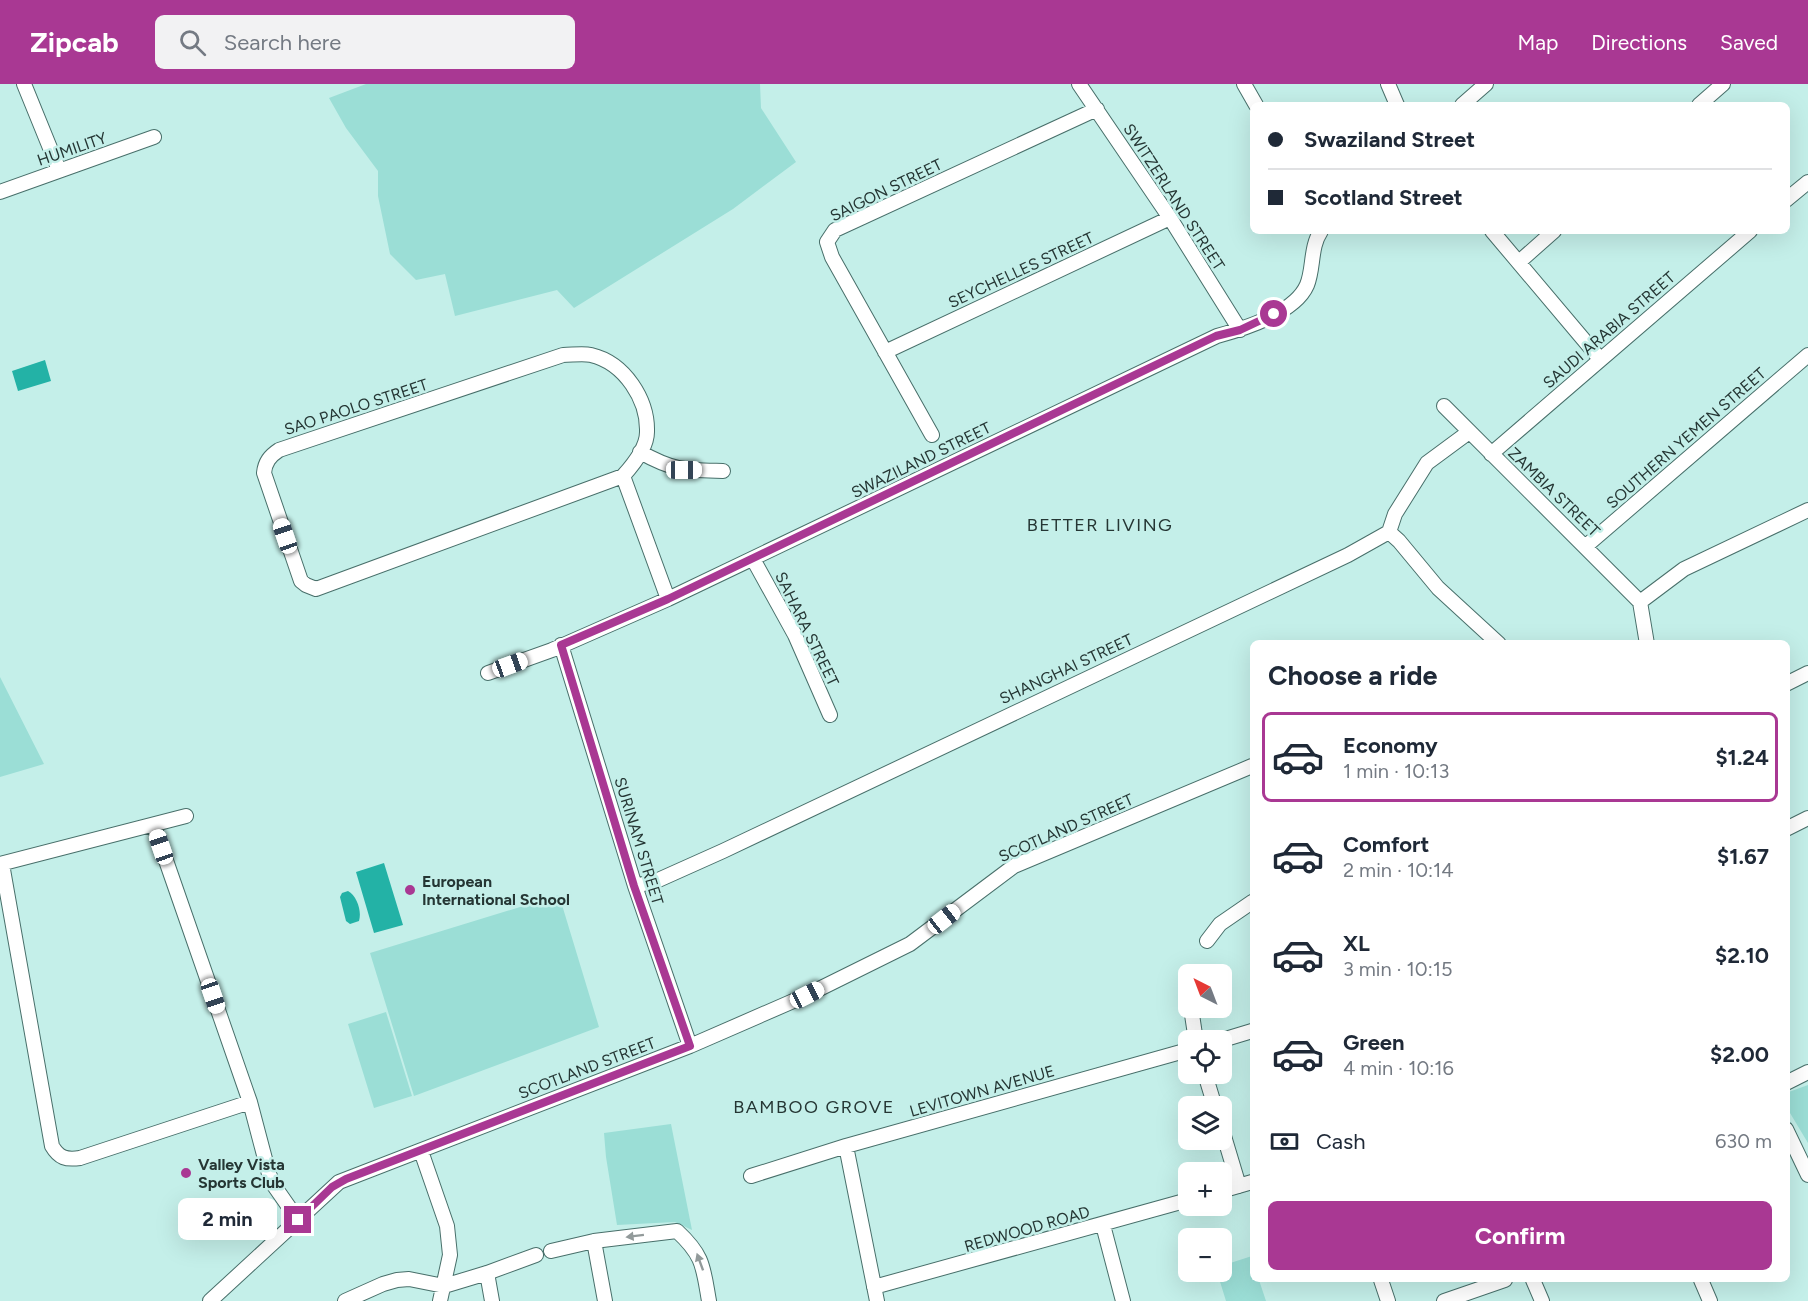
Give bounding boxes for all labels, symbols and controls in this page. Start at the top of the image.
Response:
search box [155,15,575,69]
text: Zipcab [30,25,119,59]
icon: search [176,26,209,59]
text: Search here [224,29,341,56]
text: Map [1517,30,1558,55]
text: Directions [1591,30,1687,55]
text: Saved [1720,30,1778,55]
street label: SWITZERLAND STREET [1119,120,1229,274]
text: Swaziland Street [1304,126,1475,153]
street label: HUMILITY [35,128,110,170]
street label: SAIGON STREET [827,155,945,225]
text: Scotland Street [1304,184,1463,211]
street label: SEYCHELLES STREET [945,228,1097,312]
street label: SAUDI ARABIA STREET [1539,268,1679,392]
route start [1260,300,1287,327]
street label: SOUTHERN YEMEN STREET [1602,363,1770,512]
street label: SAO PAOLO STREET [282,375,430,439]
street label: SWAZILAND STREET [848,418,994,502]
street label: ZAMBIA STREET [1504,443,1604,541]
car [666,461,702,479]
district label: BETTER LIVING [1027,514,1173,536]
car [271,516,299,556]
street label: SAHARA STREET [771,569,843,689]
street label: SHANGHAI STREET [996,630,1136,708]
car [490,650,530,680]
text: Choose a ride [1268,659,1437,692]
icon: car [1271,730,1325,784]
text: Economy [1343,732,1438,759]
text: $1.24 [1715,744,1769,771]
text: 1 min · 10:13 [1343,759,1449,783]
street label: SURINAM STREET [611,775,668,907]
street label: SCOTLAND STREET [996,790,1136,866]
car [147,827,175,867]
icon: car [1271,829,1325,883]
text: Comfort [1343,831,1429,858]
text: $1.67 [1717,843,1769,870]
text: 2 min · 10:14 [1343,858,1454,882]
place label: European International School [422,872,570,909]
marker: European International School [403,883,417,897]
car [924,901,964,937]
icon: car [1271,928,1325,982]
text: XL [1343,930,1370,957]
text: $2.10 [1715,942,1769,969]
text: 3 min · 10:15 [1343,957,1453,981]
north arrow [1178,964,1232,1018]
map controls [1178,964,1232,1282]
car [199,976,227,1016]
car [787,979,827,1011]
icon: car [1271,1027,1325,1081]
text: Green [1343,1029,1405,1056]
button: locate [1178,1030,1232,1084]
street label: SCOTLAND STREET [516,1033,658,1103]
text: $2.00 [1710,1041,1769,1068]
text: 4 min · 10:16 [1343,1056,1454,1080]
street label: LEVITOWN AVENUE [907,1061,1057,1121]
district label: BAMBOO GROVE [733,1096,895,1118]
button: layers [1178,1096,1232,1150]
icon: cash [1268,1125,1301,1158]
text: Cash [1316,1128,1366,1155]
text: 630 m [1715,1129,1772,1153]
place label: Valley Vista Sports Club [198,1155,285,1192]
button: + [1178,1162,1232,1216]
marker: Valley Vista Sports Club [179,1166,193,1180]
callout: 2 min [178,1199,277,1241]
button: Confirm [1268,1201,1772,1270]
street label: REDWOOD ROAD [962,1202,1092,1256]
route end [284,1206,311,1233]
text: 2 min [202,1207,253,1231]
button: − [1178,1228,1232,1282]
one-way arrow [626,1231,645,1240]
one-way arrow [695,1253,705,1271]

